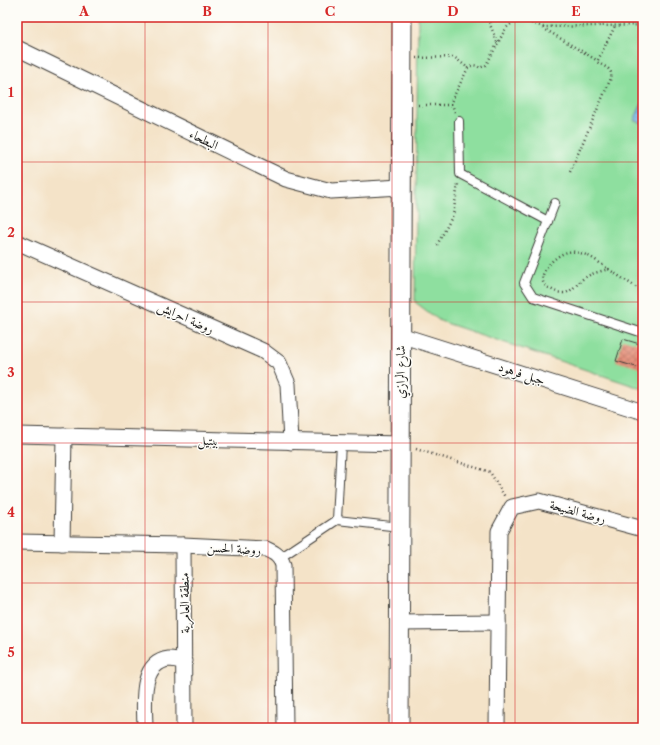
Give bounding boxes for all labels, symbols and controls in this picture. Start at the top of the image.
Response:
text: A [78,3,90,19]
text: B [202,3,212,19]
text: C [325,3,335,19]
text: D [447,3,459,19]
text: E [571,3,581,19]
text: 1 [8,84,14,100]
street label: البطحاء [186,125,221,154]
text: 2 [7,224,15,240]
street label: روضة احرايش [154,297,217,338]
street label: شارع الرازي [392,345,412,399]
street label: جبل فرهود [496,358,547,390]
text: 3 [7,364,15,380]
street label: بيتيل [197,432,219,450]
street label: روضة الضيحة [548,496,608,527]
text: 4 [7,504,15,520]
street label: روضة الحسن [206,539,262,559]
street label: منطقة العامرية [175,572,195,633]
text: 5 [7,644,15,660]

